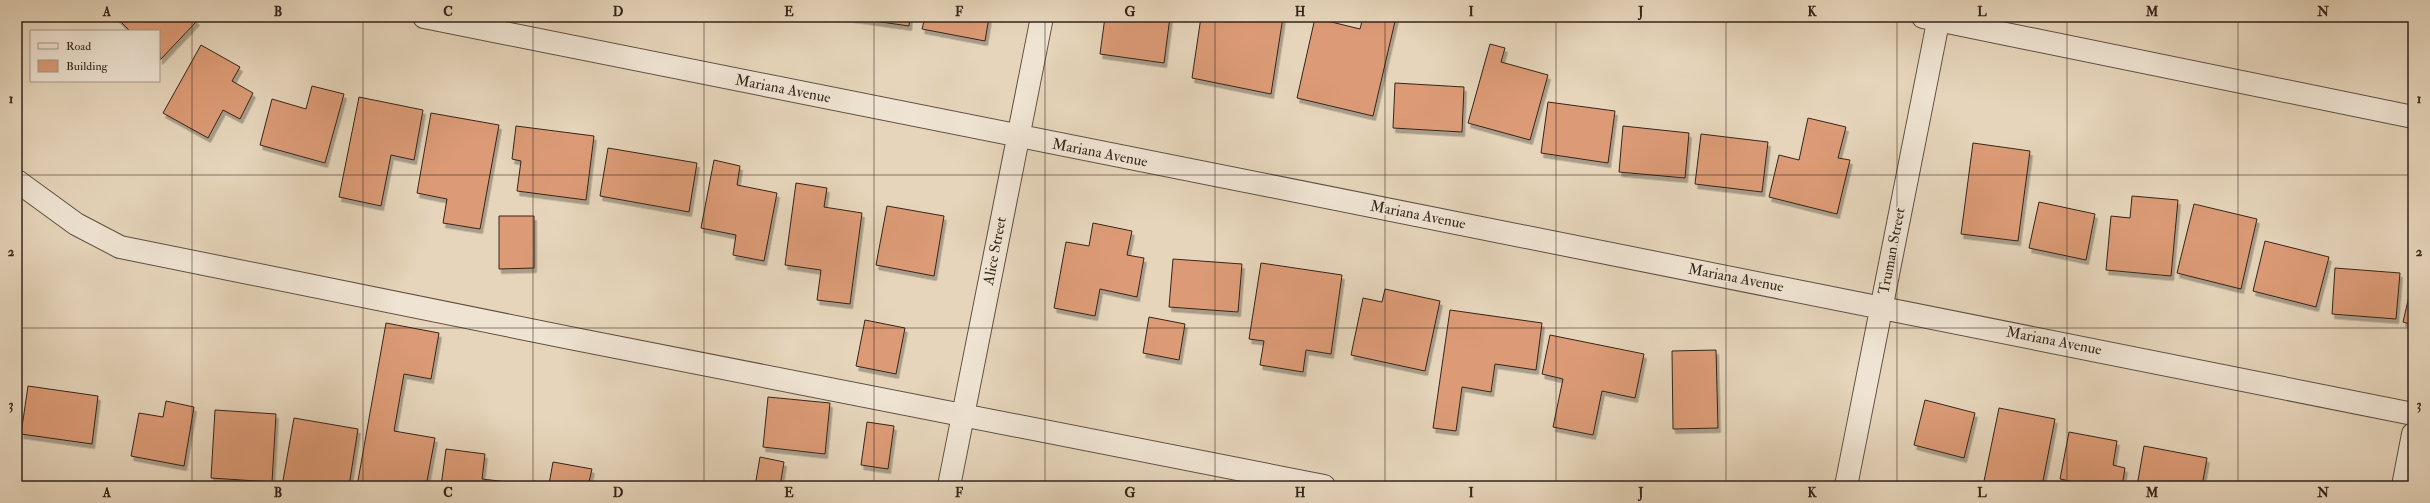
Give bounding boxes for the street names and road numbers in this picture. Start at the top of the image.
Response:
street label: Mariana Avenue [734,70,832,108]
street label: Mariana Avenue [1051,134,1149,172]
street label: Mariana Avenue [1369,196,1467,234]
street label: Truman Street [1874,206,1910,296]
street label: Alice Street [979,215,1011,288]
street label: Mariana Avenue [1687,259,1785,297]
street label: Mariana Avenue [2005,322,2103,360]

